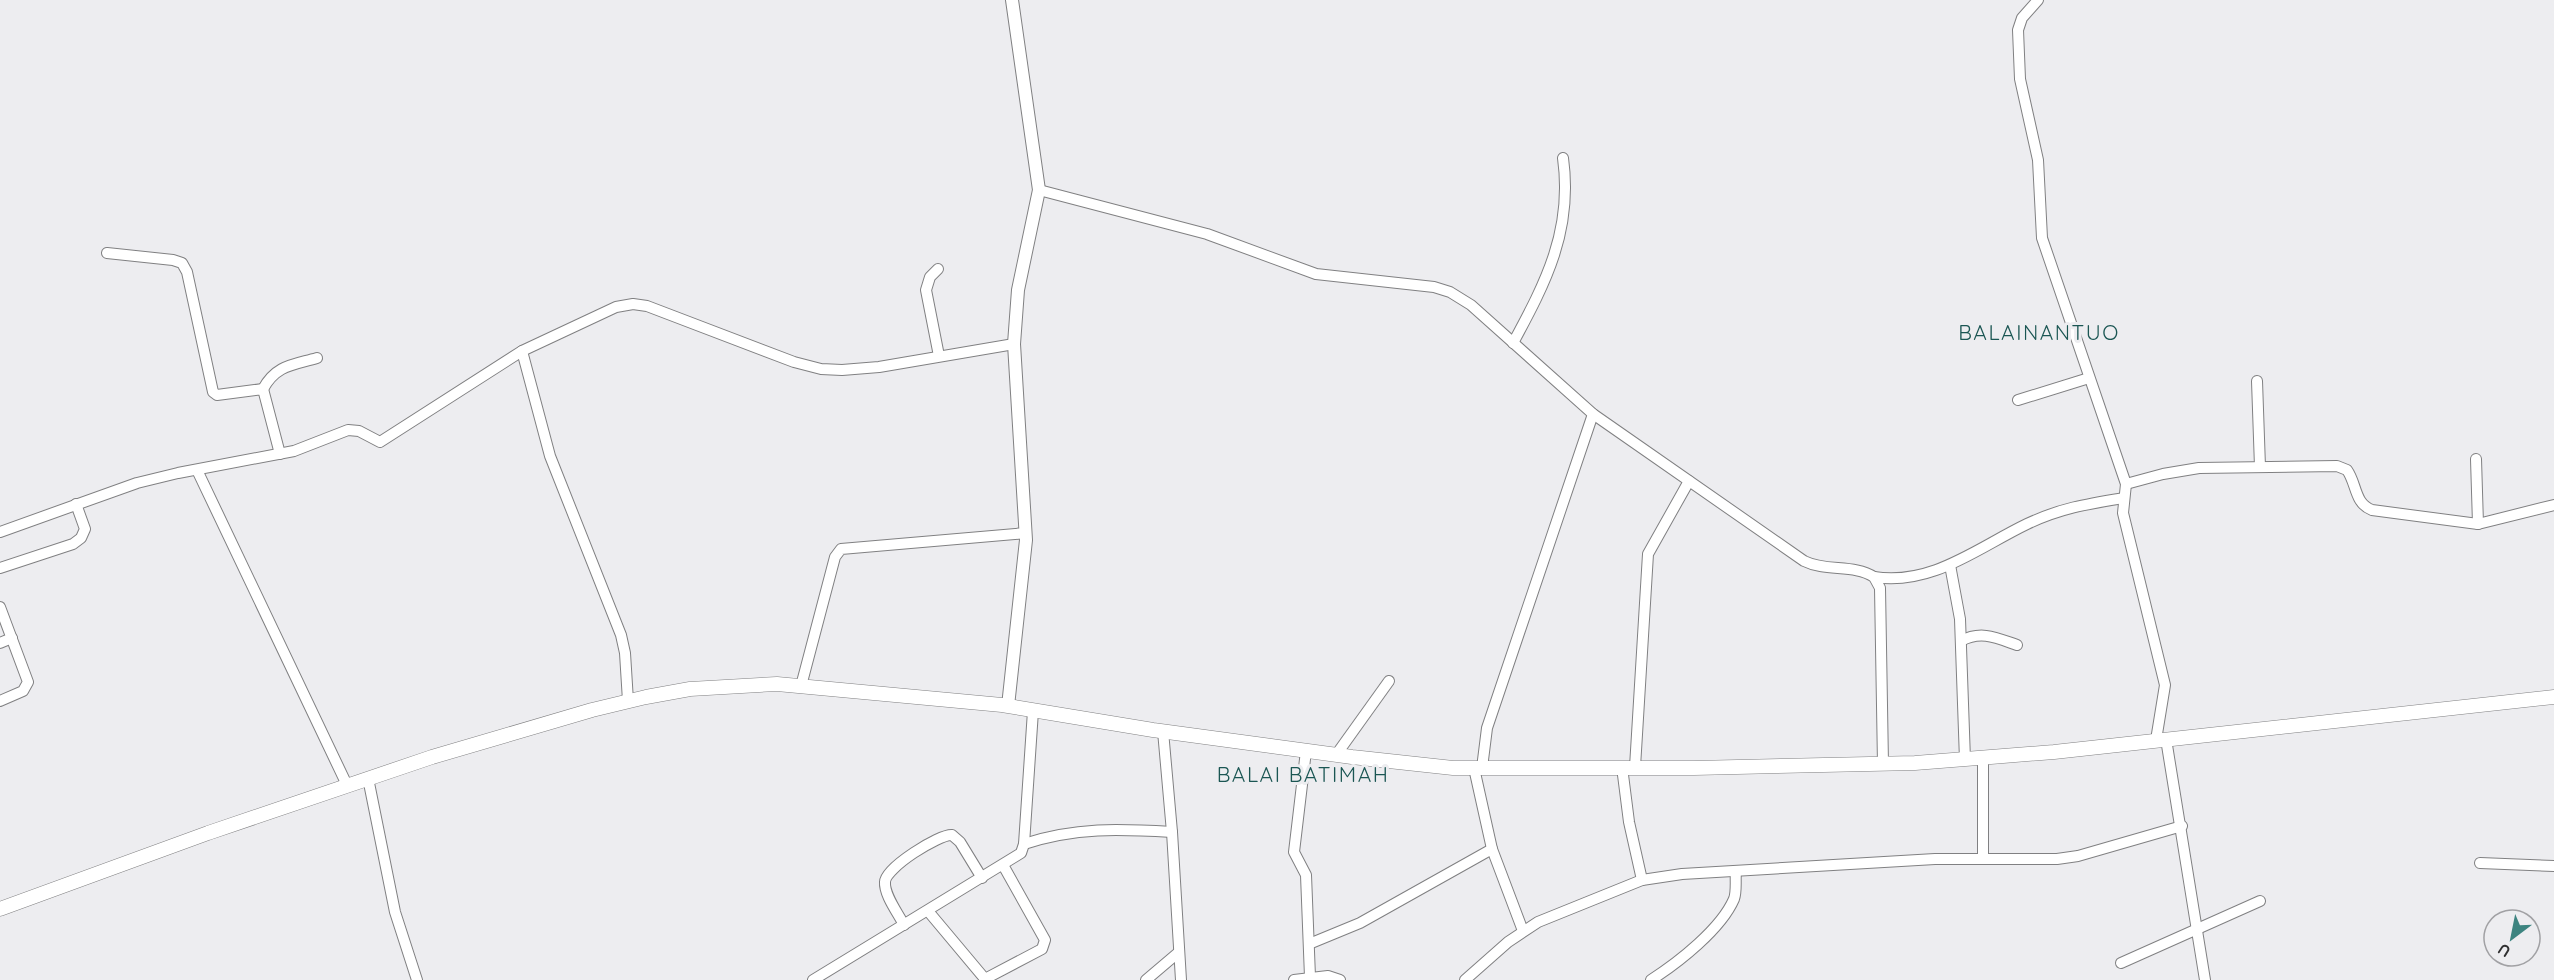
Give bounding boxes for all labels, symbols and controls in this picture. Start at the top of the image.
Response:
district label: BALAINANTUO [1958,319,2120,345]
district label: BALAI BATIMAH [1217,761,1389,787]
north arrow [2482,908,2542,968]
text: U [2494,939,2514,962]

